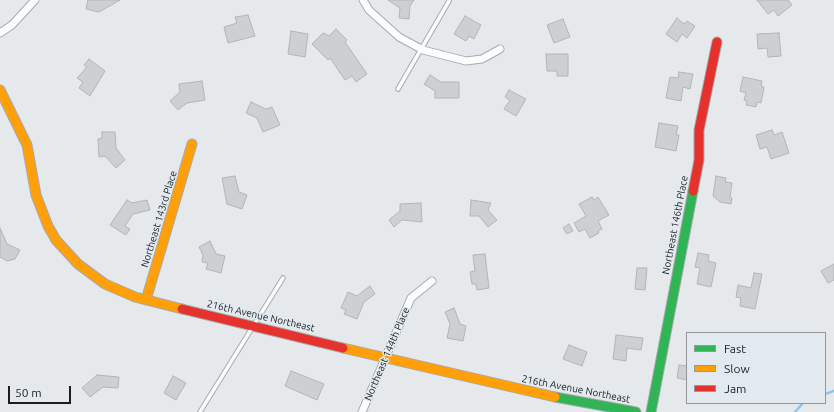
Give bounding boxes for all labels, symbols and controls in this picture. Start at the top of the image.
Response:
street label: Northeast 143rd Place [139,169,179,269]
street label: Northeast 146th Place [660,175,690,275]
street label: 216th Avenue Northeast [206,298,316,334]
street label: Northeast 144th Place [362,305,412,403]
legend [686,332,826,404]
text: Fast [724,342,746,355]
text: Slow [724,362,750,375]
street label: 216th Avenue Northeast [521,373,631,405]
scale bar [10,378,73,404]
text: Jam [724,382,746,395]
text: 50 m [15,386,42,399]

